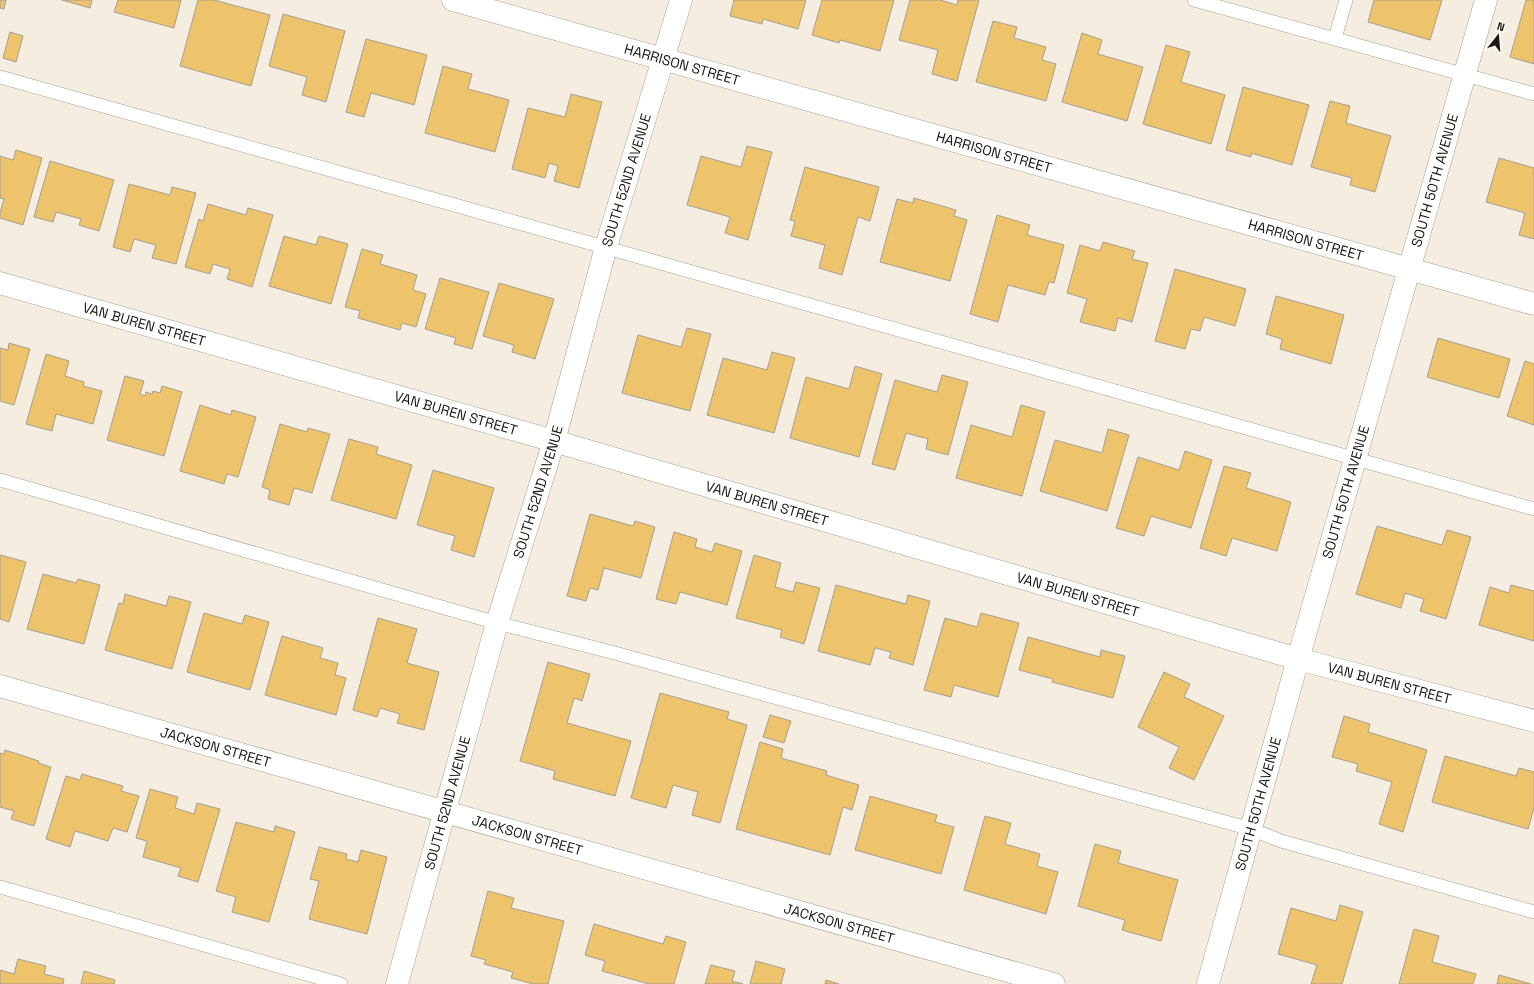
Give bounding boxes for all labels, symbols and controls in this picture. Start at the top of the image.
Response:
north arrow [1478,16,1518,56]
text: N [1495,19,1506,34]
street label: HARRISON STREET [622,40,742,89]
street label: SOUTH 52ND AVENUE [598,111,655,249]
street label: SOUTH 50TH AVENUE [1407,112,1462,249]
street label: HARRISON STREET [934,127,1054,177]
street label: HARRISON STREET [1246,215,1366,265]
street label: VAN BUREN STREET [81,298,208,350]
street label: VAN BUREN STREET [392,387,519,439]
street label: SOUTH 52ND AVENUE [509,423,567,561]
street label: SOUTH 50TH AVENUE [1318,423,1373,561]
street label: VAN BUREN STREET [703,477,830,530]
street label: VAN BUREN STREET [1014,568,1141,621]
street label: VAN BUREN STREET [1326,658,1453,708]
street label: JACKSON STREET [158,723,273,771]
street label: SOUTH 52ND AVENUE [420,734,474,872]
street label: SOUTH 50TH AVENUE [1231,735,1285,873]
street label: JACKSON STREET [470,811,585,859]
street label: JACKSON STREET [782,899,896,947]

